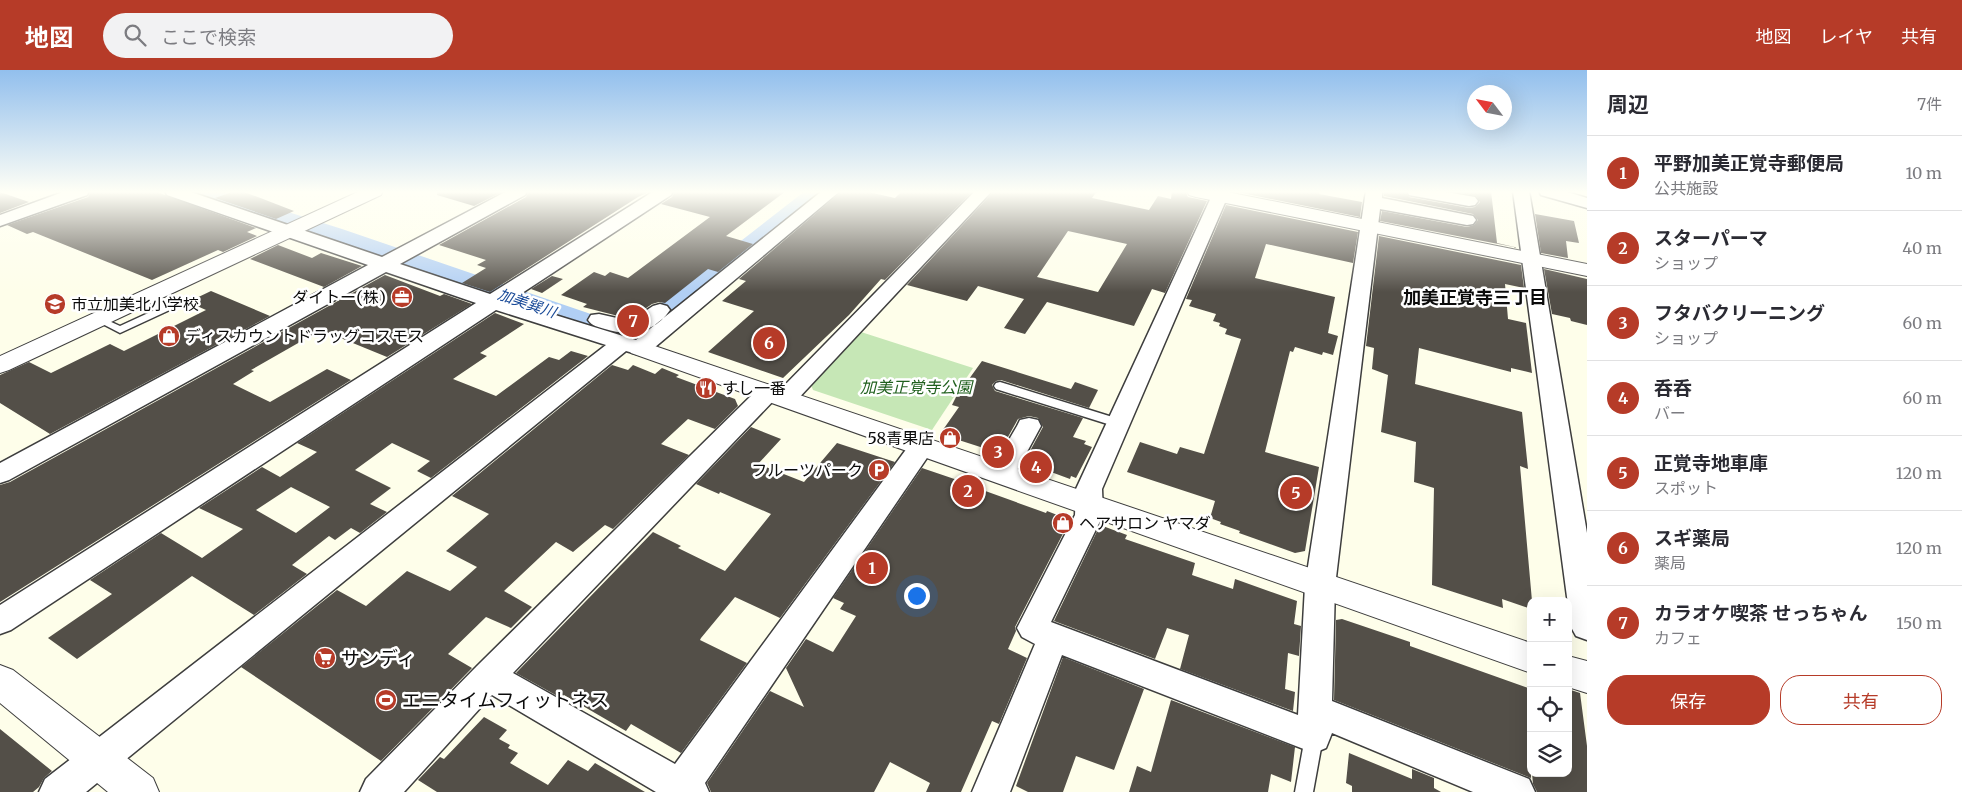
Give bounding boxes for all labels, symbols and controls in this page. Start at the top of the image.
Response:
search box [103,13,453,58]
icon: search [121,21,149,49]
text: 地図 [25,22,73,53]
text: ここで検索 [161,25,256,49]
text: 地図 [1756,25,1792,48]
text: レイヤ [1820,25,1873,48]
text: 共有 [1901,25,1937,48]
north arrow [1467,85,1512,130]
text: 周辺 [1607,91,1649,118]
text: 7件 [1917,94,1942,114]
text: 平野加美正覚寺郵便局 [1654,151,1844,175]
text: 1 [1619,163,1627,183]
text: 10 m [1905,163,1942,183]
text: 公共施設 [1654,178,1718,198]
text: スターパーマ [1654,226,1768,250]
text: 2 [1618,238,1628,258]
text: 40 m [1902,238,1942,258]
text: ショップ [1654,253,1718,273]
water label: 加美巽川 [496,284,560,322]
office icon: ダイトー(株) [390,285,414,309]
district label: 加美正覚寺三丁目 [1403,286,1547,309]
place label: ダイトー(株) [292,287,386,307]
school or university icon: 市立加美北小学校 [43,292,67,316]
place label: 市立加美北小学校 [71,294,199,314]
text: フタバクリーニング [1654,301,1825,325]
pin: 7 [617,302,649,340]
text: 3 [1618,313,1628,333]
text: 60 m [1902,313,1942,333]
shop icon: ディスカウントドラッグコスモス [157,324,181,348]
pin: 6 [753,324,785,362]
place label: ディスカウントドラッグコスモス [185,326,424,346]
text: ショップ [1654,328,1718,348]
restaurant icon: すし一番 [694,376,718,400]
text: 呑呑 [1654,376,1692,400]
park label: 加美正覚寺公園 [860,377,974,397]
place label: すし一番 [722,378,786,398]
text: 4 [1618,388,1628,408]
text: 60 m [1902,388,1942,408]
text: バー [1654,403,1686,423]
shop icon: 58青果店 [938,426,962,450]
place label: 58青果店 [867,428,934,448]
pin: 3 [982,433,1014,471]
pin: 4 [1020,448,1052,486]
text: 正覚寺地車庫 [1654,451,1768,475]
parking icon: フルーツパーク [867,458,891,482]
place label: フルーツパーク [751,460,863,480]
text: 5 [1618,463,1628,483]
text: 120 m [1896,463,1942,483]
pin: 2 [952,472,984,510]
pin: 5 [1280,474,1312,512]
text: スポット [1654,478,1718,498]
shop icon: ヘアサロン ヤマダ [1051,511,1075,535]
place label: ヘアサロン ヤマダ [1079,513,1211,533]
text: スギ薬局 [1654,526,1730,550]
text: 6 [1618,538,1628,558]
text: 120 m [1896,538,1942,558]
pin: 1 [856,549,888,587]
text: 薬局 [1654,553,1686,573]
your location [904,583,930,609]
map controls [1527,597,1572,777]
button: + [1527,597,1572,642]
text: カラオケ喫茶 せっちゃん [1654,601,1868,625]
text: 7 [1618,613,1628,633]
text: 150 m [1896,613,1942,633]
text: カフェ [1654,628,1702,648]
button: − [1527,642,1572,687]
supermarket icon: サンディ [313,646,337,670]
place label: サンディ [341,646,416,670]
button: 保存 [1607,675,1770,725]
button: 共有 [1780,675,1942,725]
button: locate [1527,687,1572,732]
sports icon: エニタイムフィットネス [374,688,398,712]
place label: エニタイムフィットネス [402,688,609,712]
button: layers [1527,732,1572,777]

